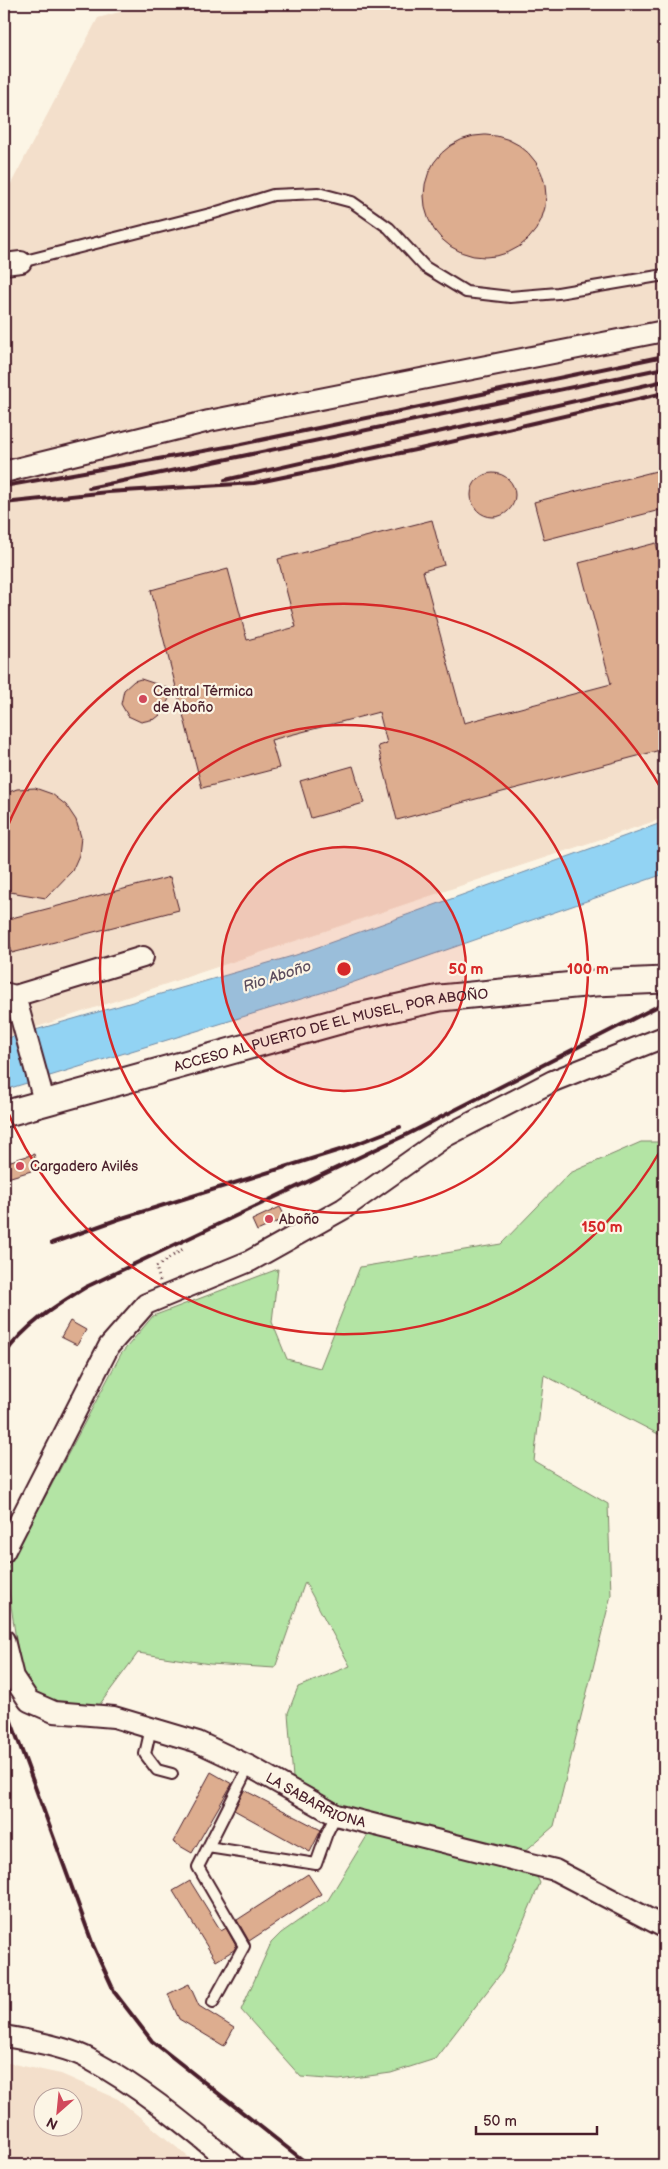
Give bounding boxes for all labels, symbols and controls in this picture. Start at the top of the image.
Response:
place label: Central Térmica de Aboño [153,683,253,716]
marker: Central Térmica de Aboño [137,693,149,705]
water label: Rio Aboño [241,956,314,996]
centre of rings [335,960,353,978]
text: 50 m [449,960,484,979]
text: 100 m [567,960,609,979]
street label: ACCESO AL PUERTO DE EL MUSEL, POR ABOÑO [172,985,489,1076]
place label: Cargadero Avilés [30,1158,138,1175]
marker: Cargadero Avilés [14,1160,26,1172]
place label: Aboño [279,1211,319,1228]
marker: Aboño [263,1213,275,1225]
text: 150 m [581,1218,623,1237]
street label: LA SABARRIONA [263,1769,368,1831]
north arrow [32,2086,82,2136]
scale bar [476,2104,597,2136]
text: 50 m [483,2112,517,2131]
text: N [44,2113,61,2133]

